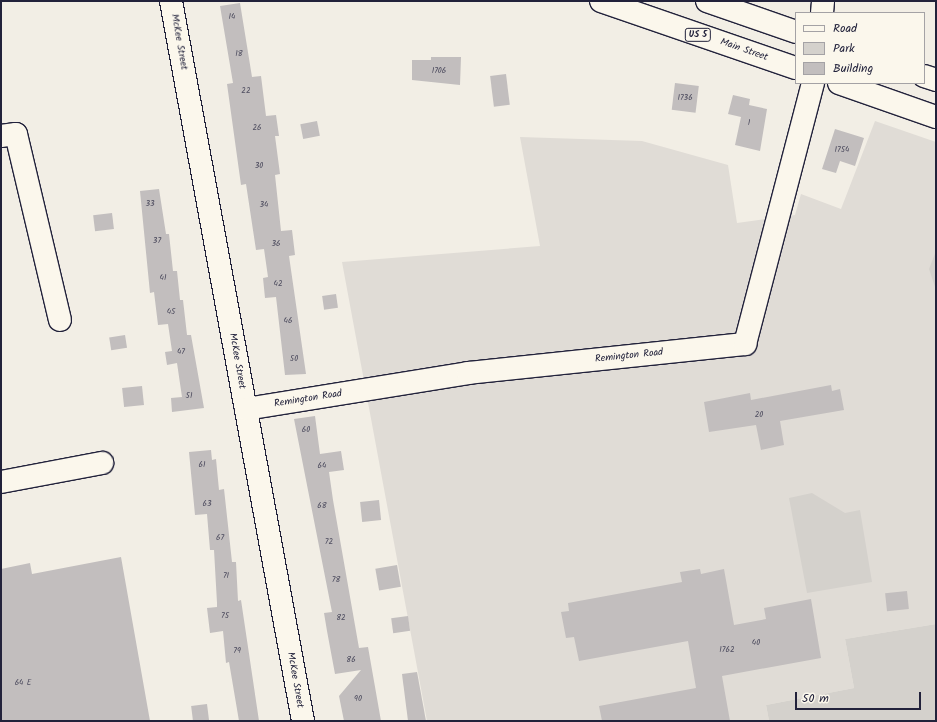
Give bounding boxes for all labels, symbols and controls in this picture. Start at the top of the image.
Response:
house number: 14 [229,12,235,22]
legend [795,12,925,84]
street label: McKee Street [168,13,190,71]
text: Road [833,19,857,38]
road number: US 5 [684,28,712,42]
street label: Main Street [719,36,769,64]
text: Park [833,39,855,58]
house number: 18 [235,49,243,59]
text: Building [833,59,873,78]
house number: 1706 [432,66,446,76]
house number: 22 [241,86,251,96]
house number: 1736 [677,93,693,103]
house number: 1 [748,118,750,128]
house number: 26 [252,123,262,133]
house number: 1754 [835,145,849,155]
house number: 30 [255,161,263,171]
house number: 33 [145,199,155,209]
house number: 34 [260,200,268,210]
house number: 37 [153,236,161,246]
house number: 36 [271,239,281,249]
house number: 41 [160,273,166,283]
house number: 42 [273,279,283,289]
house number: 45 [167,307,175,317]
house number: 46 [284,316,292,326]
street label: McKee Street [226,332,248,390]
street label: Remington Road [594,346,664,366]
house number: 47 [177,347,185,357]
house number: 50 [290,354,298,364]
street label: Remington Road [273,388,343,410]
house number: 51 [186,391,192,401]
house number: 20 [755,410,763,420]
house number: 60 [302,425,310,435]
house number: 61 [199,460,205,470]
house number: 64 [318,461,326,471]
house number: 63 [202,499,212,509]
house number: 68 [317,501,327,511]
house number: 67 [216,533,224,543]
house number: 72 [325,537,333,547]
house number: 71 [223,571,229,581]
house number: 78 [332,575,340,585]
house number: 75 [221,611,229,621]
house number: 82 [336,613,346,623]
house number: 40 [752,638,760,648]
house number: 1762 [719,645,735,655]
house number: 79 [233,646,241,656]
street label: McKee Street [284,651,306,709]
house number: 86 [346,655,356,665]
house number: 64 E [15,678,31,688]
scale bar [797,684,923,710]
text: 50 m [802,689,829,708]
house number: 90 [354,694,362,704]

